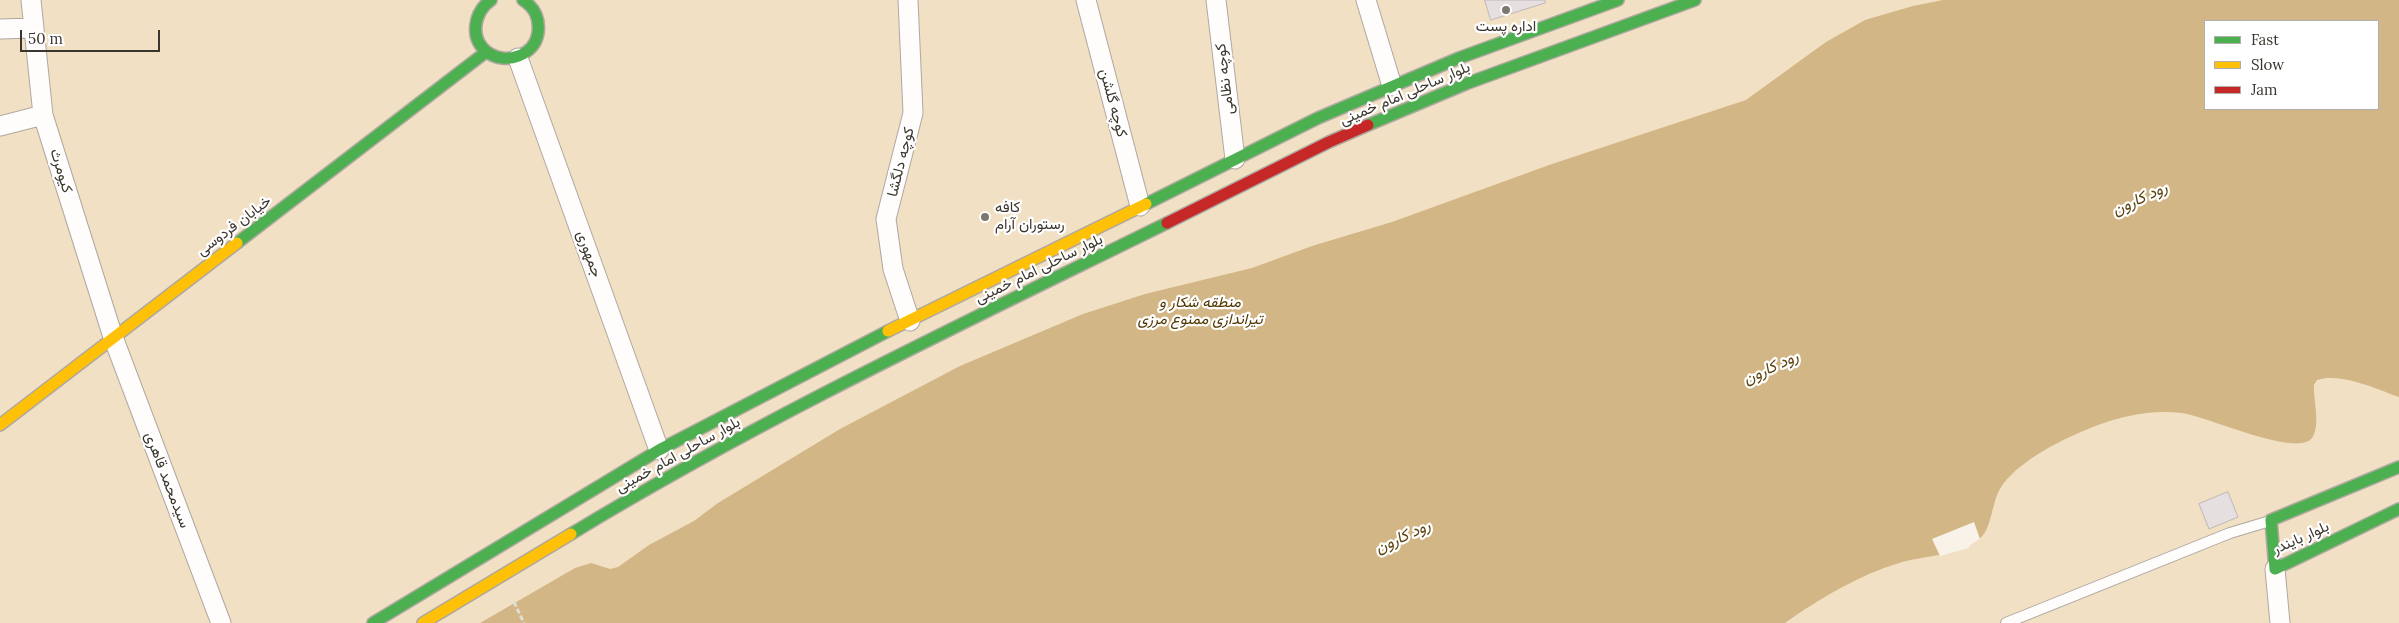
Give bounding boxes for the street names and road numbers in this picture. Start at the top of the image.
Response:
street label: کوچه نظامی [1212,42,1238,116]
street label: بلوار ساحلی امام خمینی [1337,58,1473,130]
street label: کوچه گلشن [1095,67,1131,139]
street label: کوچه دلگشا [884,125,918,199]
street label: کیومرث [46,147,76,195]
street label: خیابان فردوسی [193,192,275,260]
street label: جمهوری [572,228,606,280]
street label: بلوار ساحلی امام خمینی [972,230,1106,308]
street label: بلوار ساحلی امام خمینی [612,413,744,497]
street label: سیدمحمد قاهری [140,429,194,531]
street label: بلوار بایندر [2270,518,2332,558]

